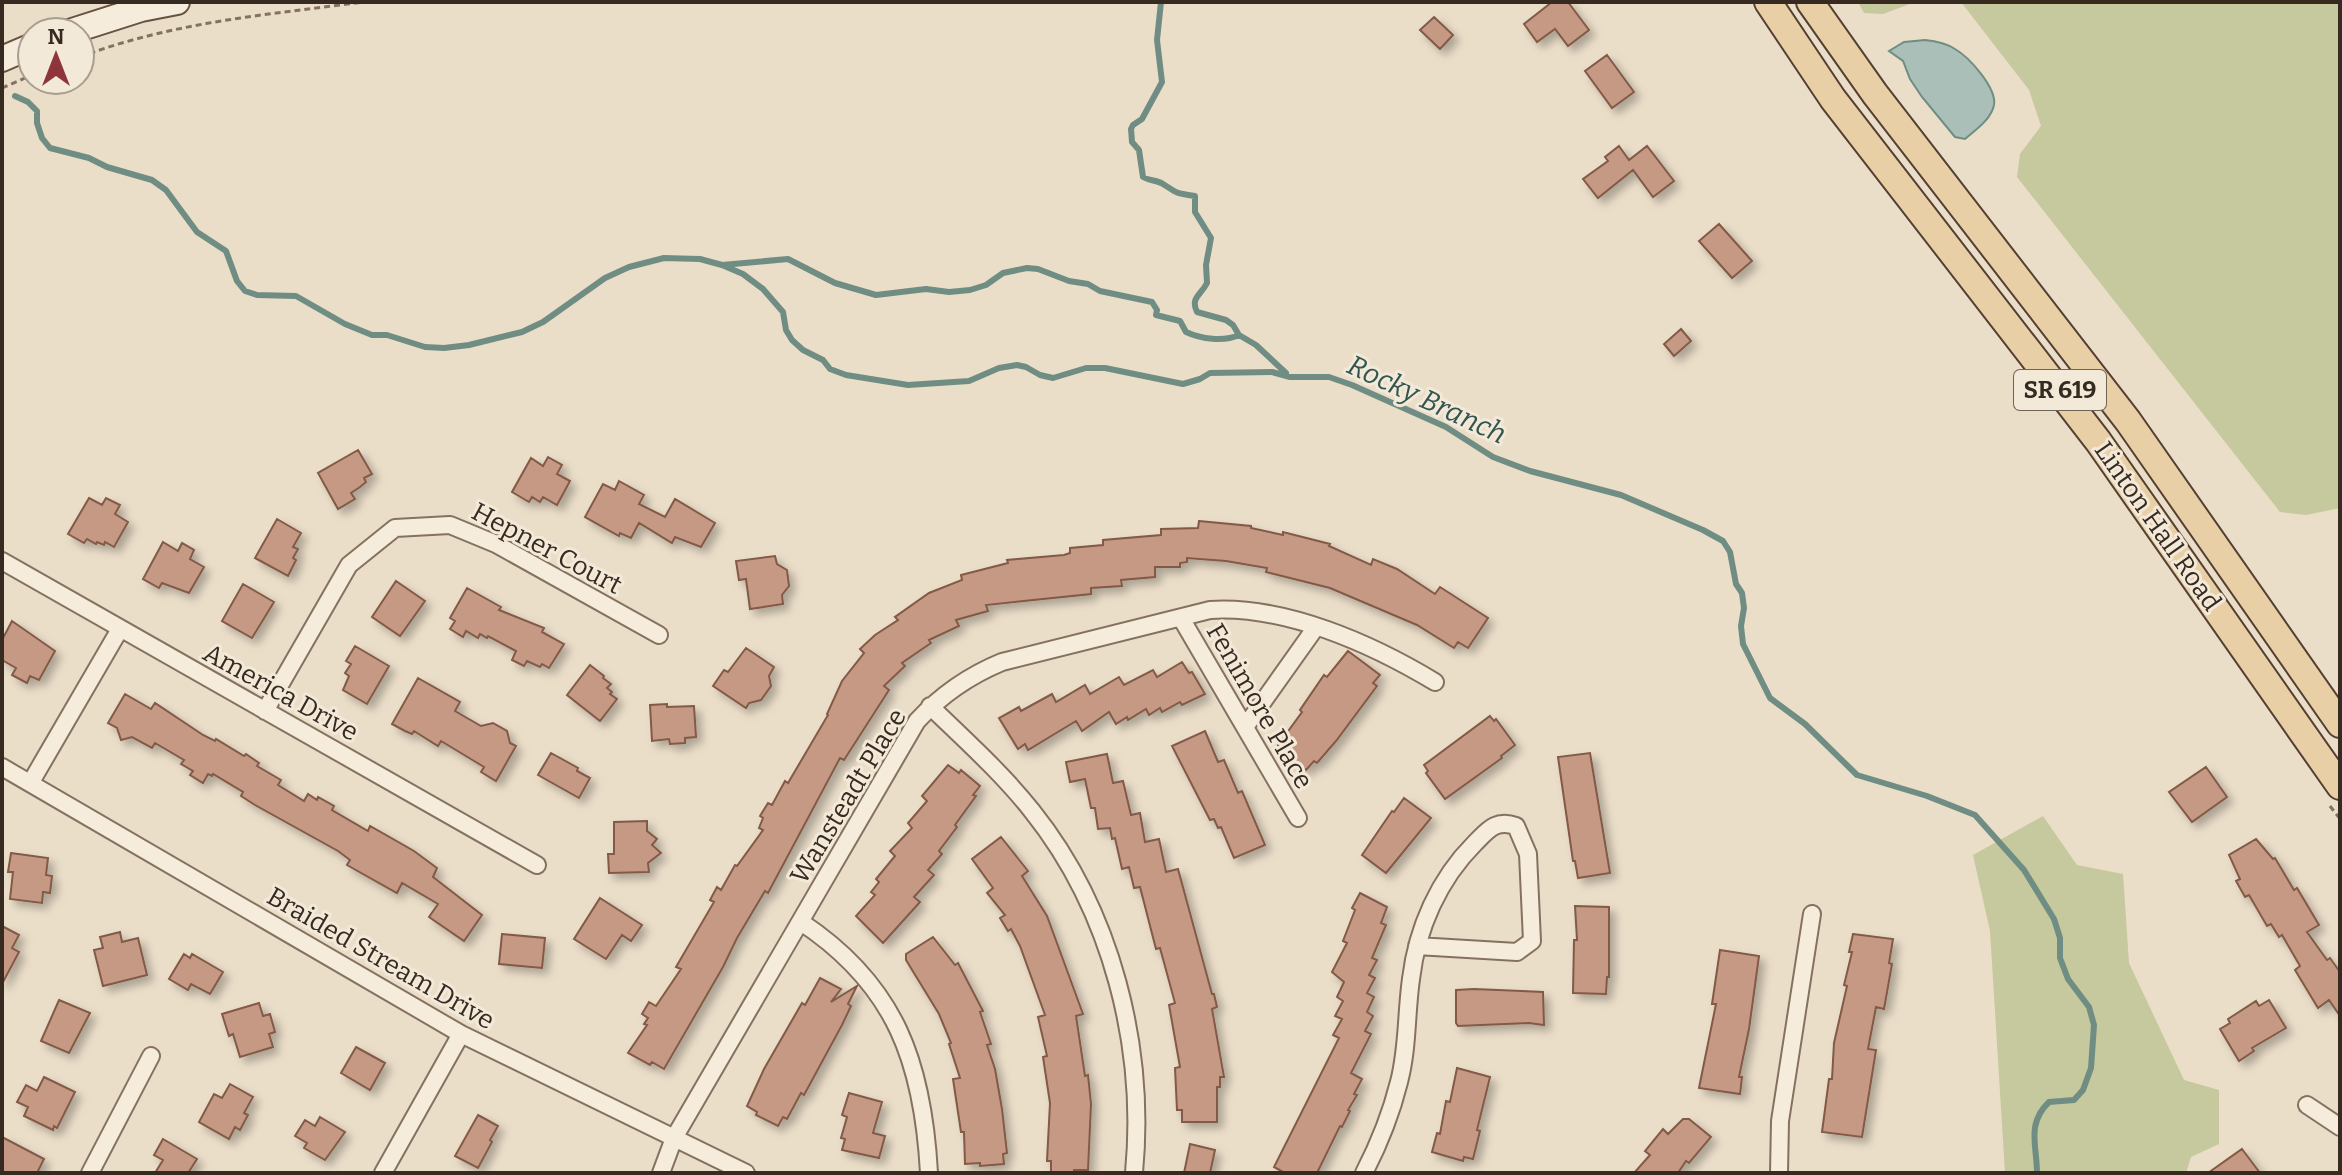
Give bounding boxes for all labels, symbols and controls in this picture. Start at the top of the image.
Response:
north arrow [16,16,96,96]
text: N [48,23,65,50]
water label: Rocky Branch [1342,348,1511,451]
road number: SR 619 [2014,370,2106,410]
street label: Linton Hall Road [2088,436,2228,617]
street label: Hepner Court [466,496,628,601]
street label: Fenimore Place [1200,618,1319,794]
street label: America Drive [198,637,364,748]
street label: Wansteadt Place [784,703,913,889]
street label: Braided Stream Drive [262,881,500,1036]

